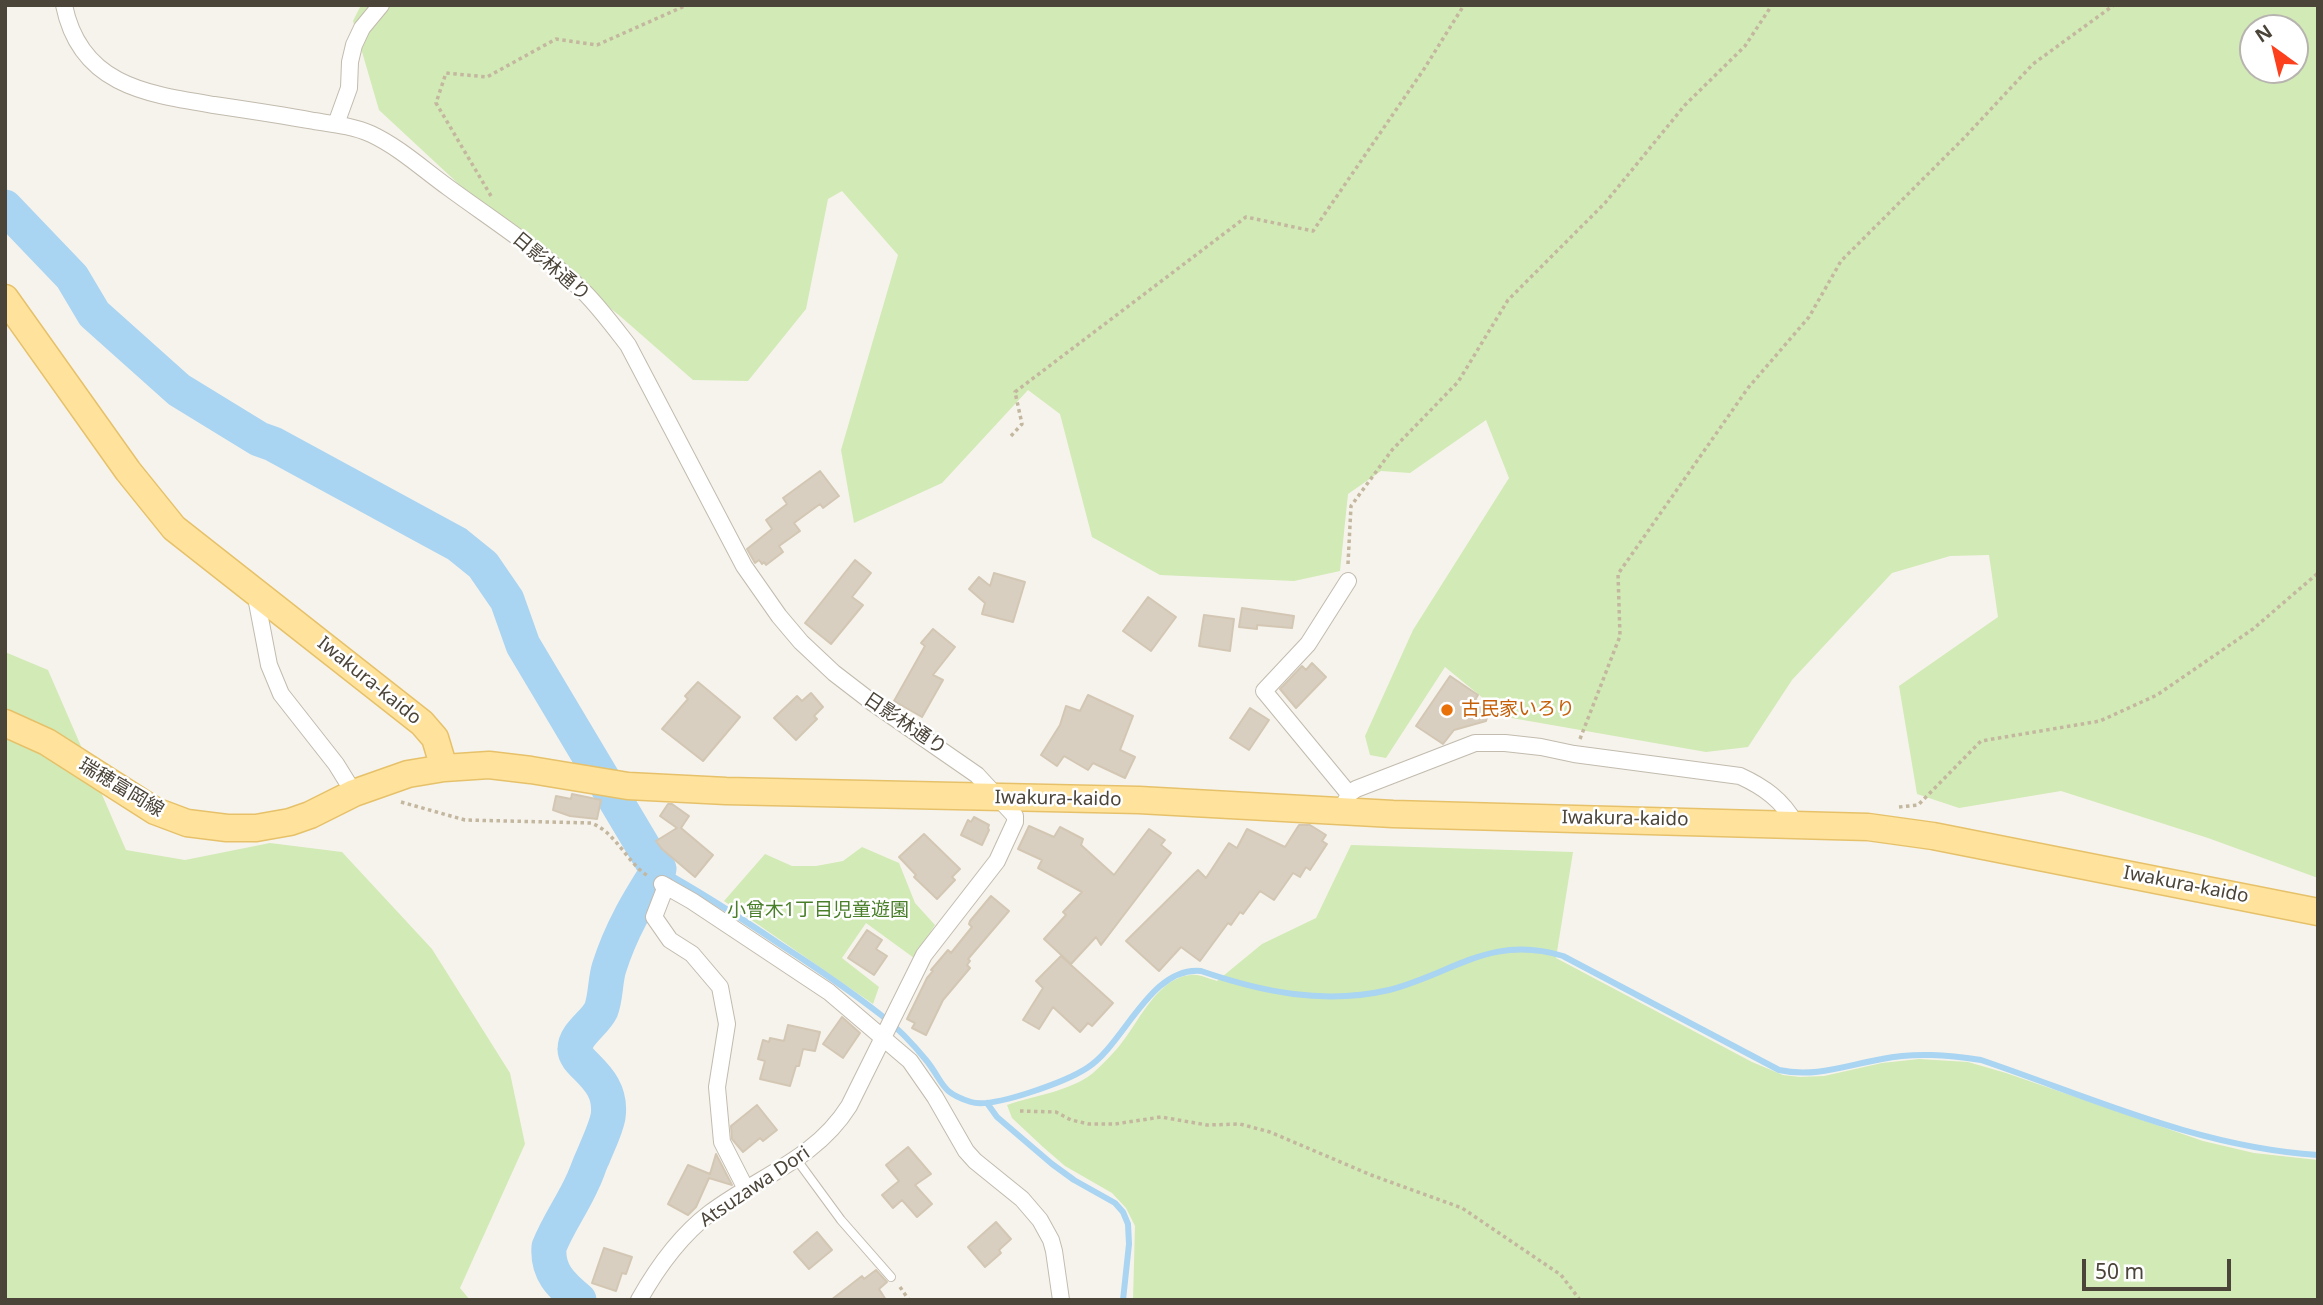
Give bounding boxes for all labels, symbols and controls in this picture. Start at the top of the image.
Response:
north arrow [2239,14,2309,84]
text: N [2250,18,2277,48]
street label: 日影林通り [507,228,595,306]
street label: Iwakura-kaido [312,632,426,730]
street label: 日影林通り [859,688,951,760]
place label: 古民家いろり [1461,699,1575,721]
marker: 古民家いろり [1439,702,1455,718]
street label: 瑞穂富岡線 [74,754,168,822]
street label: Iwakura-kaido [994,786,1122,812]
street label: Iwakura-kaido [1561,806,1689,832]
street label: Iwakura-kaido [2121,862,2251,908]
park label: 小曾木1丁目児童遊園 [727,900,909,922]
street label: Atsuzawa Dori [696,1142,814,1232]
scale bar [2085,1246,2234,1290]
text: 50 m [2095,1257,2144,1285]

